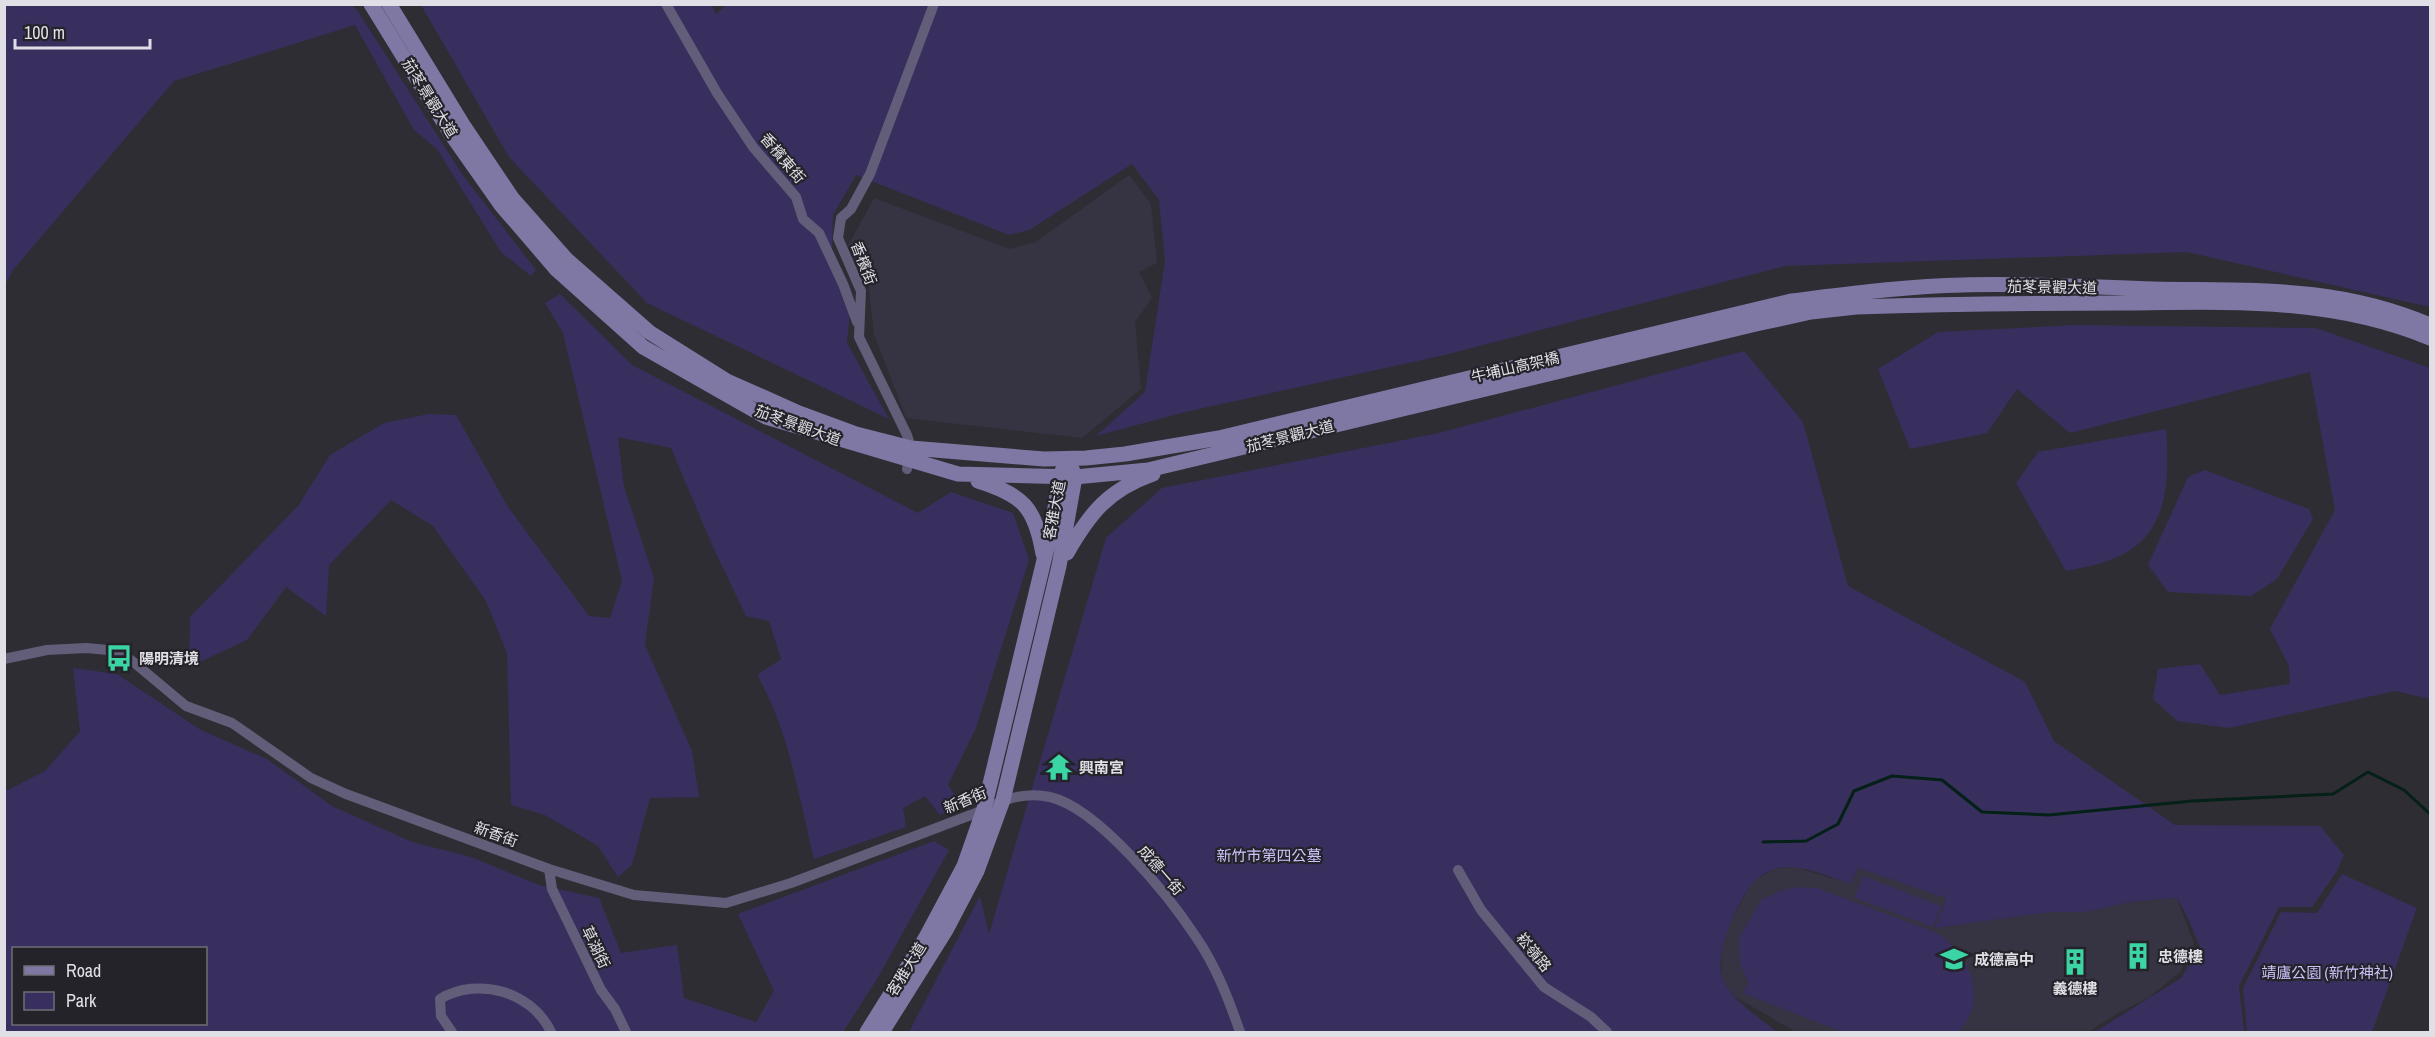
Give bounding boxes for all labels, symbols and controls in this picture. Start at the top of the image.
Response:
scale bar [15,12,150,50]
text: 100 m [24,20,65,45]
street label: 茄苳景觀大道 [397,54,463,142]
street label: 香檳東街 [756,128,810,188]
street label: 香檳街 [846,238,882,288]
street label: 茄苳景觀大道 [2007,276,2097,298]
street label: 牛埔山高架橋 [1469,347,1561,387]
street label: 茄苳景觀大道 [752,400,844,450]
street label: 茄苳景觀大道 [1244,415,1336,457]
street label: 客雅大道 [1038,479,1070,541]
bus stop icon: 陽明清境 [104,643,134,673]
place label: 陽明清境 [139,648,199,669]
temple icon: 興南宮 [1044,752,1074,782]
place label: 興南宮 [1079,757,1124,778]
street label: 新香街 [940,782,990,818]
street label: 新香街 [471,816,521,852]
street label: 成德一街 [1133,840,1189,900]
park label: 新竹市第四公墓 [1216,845,1322,866]
street label: 草湖街 [577,922,615,972]
street label: 崧嶺路 [1512,928,1556,976]
street label: 客雅大道 [881,938,931,1000]
building icon: 忠德樓 [2123,941,2153,971]
school or university icon: 成德高中 [1939,944,1969,974]
place label: 忠德樓 [2158,946,2203,967]
legend [12,947,207,1025]
building icon: 義德樓 [2060,947,2090,977]
place label: 成德高中 [1974,949,2034,970]
text: Road [66,958,101,983]
park label: 靖廬公園 (新竹神社) [2261,962,2393,983]
place label: 義德樓 [2052,978,2098,999]
text: Park [66,988,97,1013]

